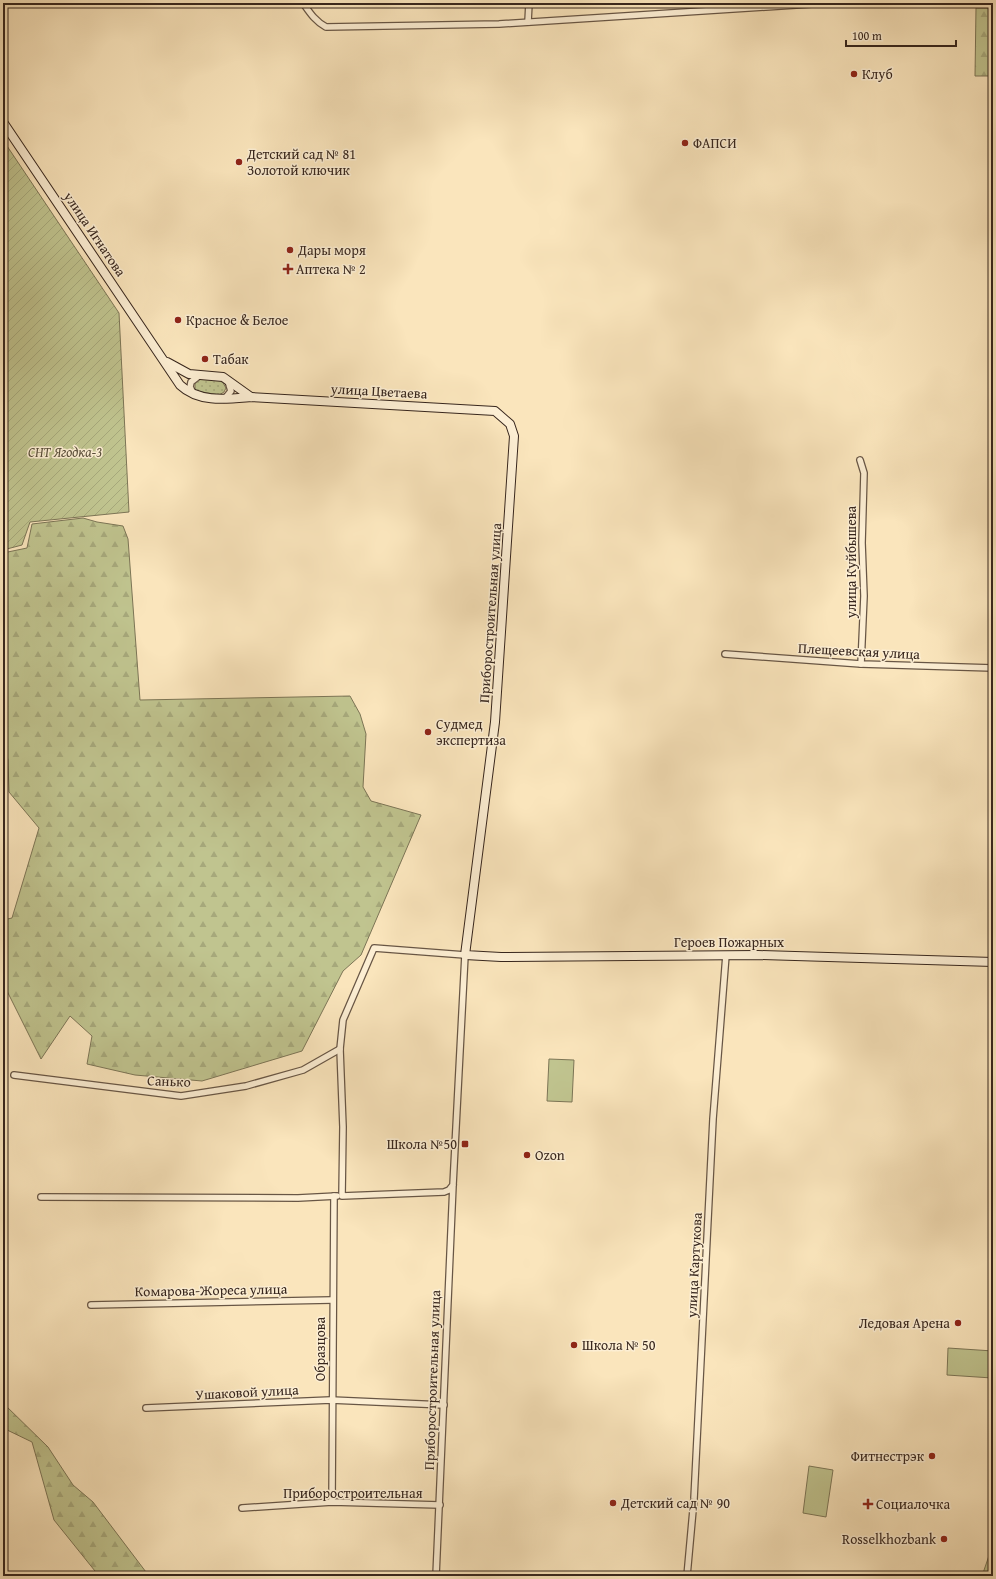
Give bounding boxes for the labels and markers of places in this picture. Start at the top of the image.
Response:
place label: Клуб [862,64,893,84]
marker: Клуб [849,69,859,79]
place label: ФАПСИ [693,133,737,153]
marker: ФАПСИ [680,138,690,148]
place label: Детский сад № 81 Золотой ключик [246,144,356,180]
marker: Детский сад № 81 Золотой ключик [234,157,244,167]
place label: Дары моря [297,240,366,260]
marker: Дары моря [285,245,295,255]
place label: Аптека № 2 [296,259,366,279]
marker: Аптека № 2 [283,264,293,274]
place label: Красное & Белое [186,310,289,330]
marker: Красное & Белое [173,315,183,325]
place label: Табак [213,349,249,369]
marker: Табак [200,354,210,364]
place label: Судмед экспертиза [436,714,506,750]
marker: Судмед экспертиза [423,727,433,737]
place label: Школа №50 [387,1134,457,1154]
marker: Школа №50 [460,1139,470,1149]
place label: Ozon [535,1145,565,1165]
marker: Ozon [522,1150,532,1160]
place label: Ледовая Арена [859,1313,950,1333]
marker: Ледовая Арена [953,1318,963,1328]
place label: Школа № 50 [582,1335,656,1355]
marker: Школа № 50 [569,1340,579,1350]
place label: Фитнестрэк [851,1446,925,1466]
marker: Фитнестрэк [927,1451,937,1461]
place label: Детский сад № 90 [620,1493,730,1513]
place label: Социалочка [876,1494,950,1514]
marker: Детский сад № 90 [608,1498,618,1508]
marker: Социалочка [863,1499,873,1509]
place label: Rosselkhozbank [842,1529,937,1549]
marker: Rosselkhozbank [939,1534,949,1544]

